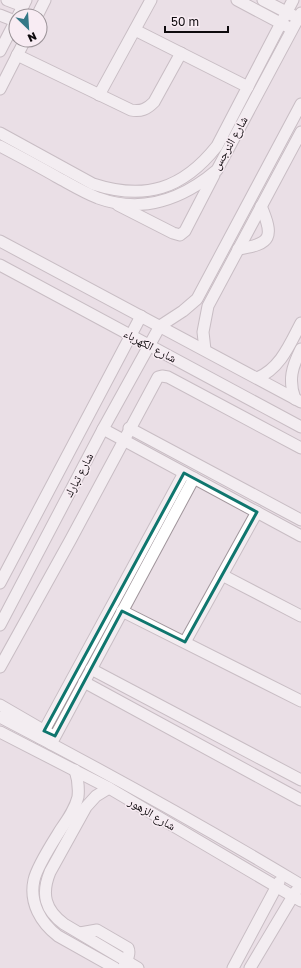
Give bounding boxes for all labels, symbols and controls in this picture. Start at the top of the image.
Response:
north arrow [8,8,48,48]
scale bar [165,8,228,34]
text: 50 m [171,14,199,29]
text: N [26,30,39,45]
street label: شارع النرجس [208,113,252,173]
street label: شارع الكهرباء [121,325,179,367]
street label: شارع تبارك [61,450,97,500]
street label: شارع الزهور [125,793,179,834]

